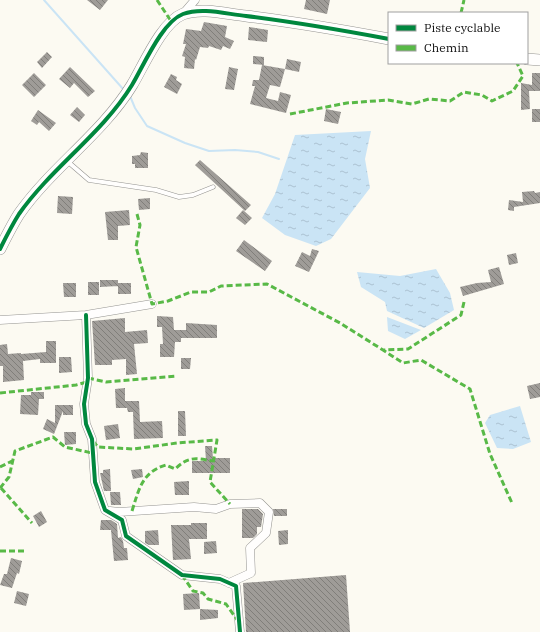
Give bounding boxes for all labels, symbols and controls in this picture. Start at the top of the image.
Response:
legend [388,12,528,64]
text: Piste cyclable [424,20,500,35]
text: Chemin [424,40,469,55]

